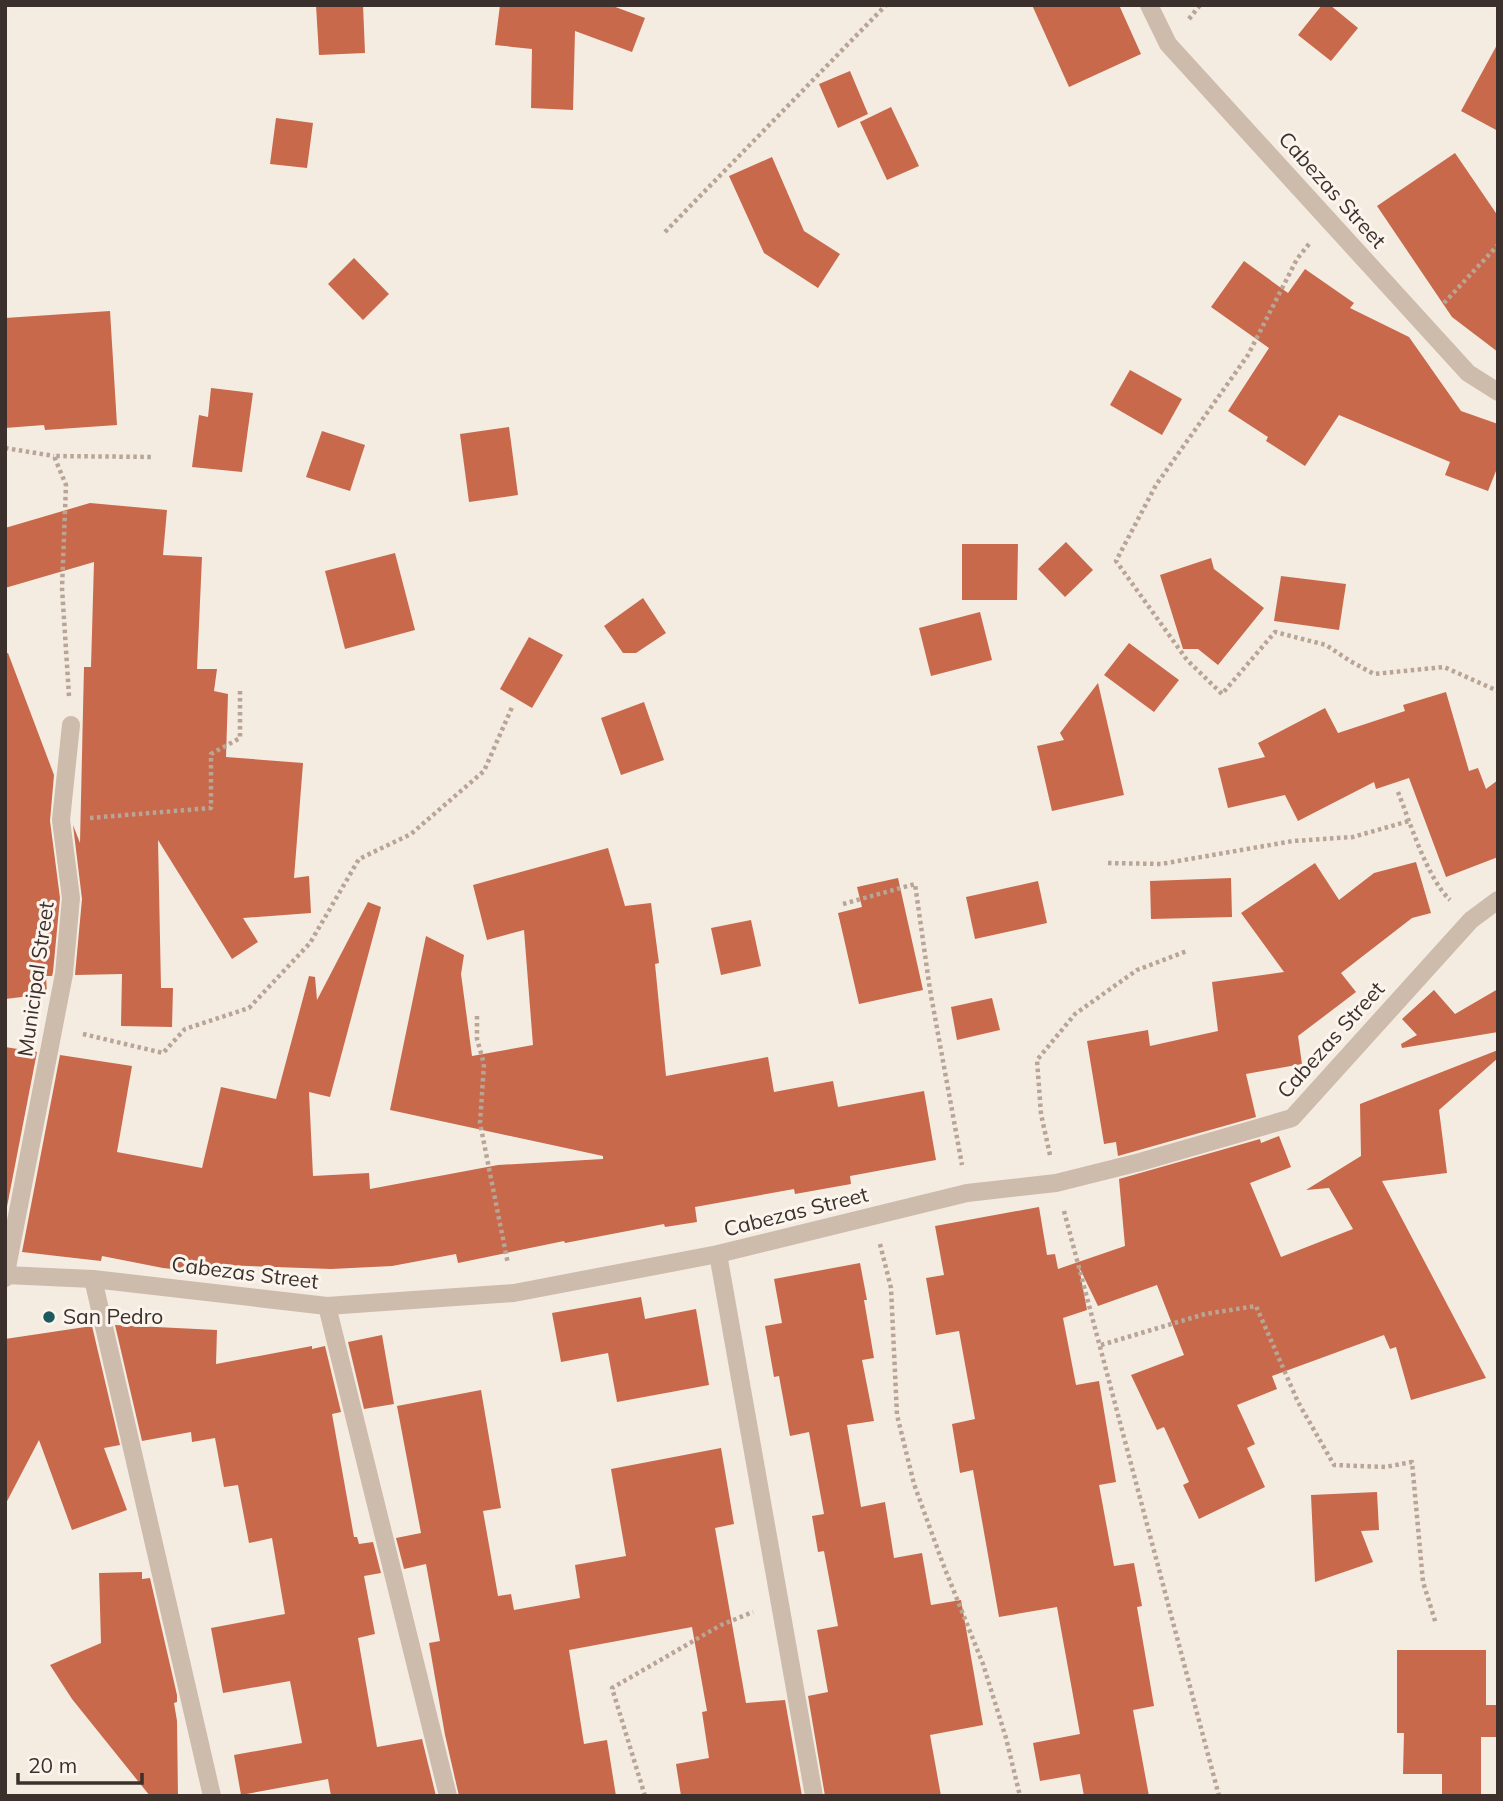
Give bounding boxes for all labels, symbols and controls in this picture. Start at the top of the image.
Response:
street label: Cabezas Street [1274,126,1392,253]
street label: Municipal Street [11,900,59,1058]
street label: Cabezas Street [1271,976,1389,1103]
street label: Cabezas Street [721,1181,871,1242]
street label: Cabezas Street [170,1250,320,1294]
place label: San Pedro [63,1303,163,1329]
marker: San Pedro [41,1309,57,1325]
scale bar [18,1742,142,1786]
text: 20 m [28,1752,77,1778]

